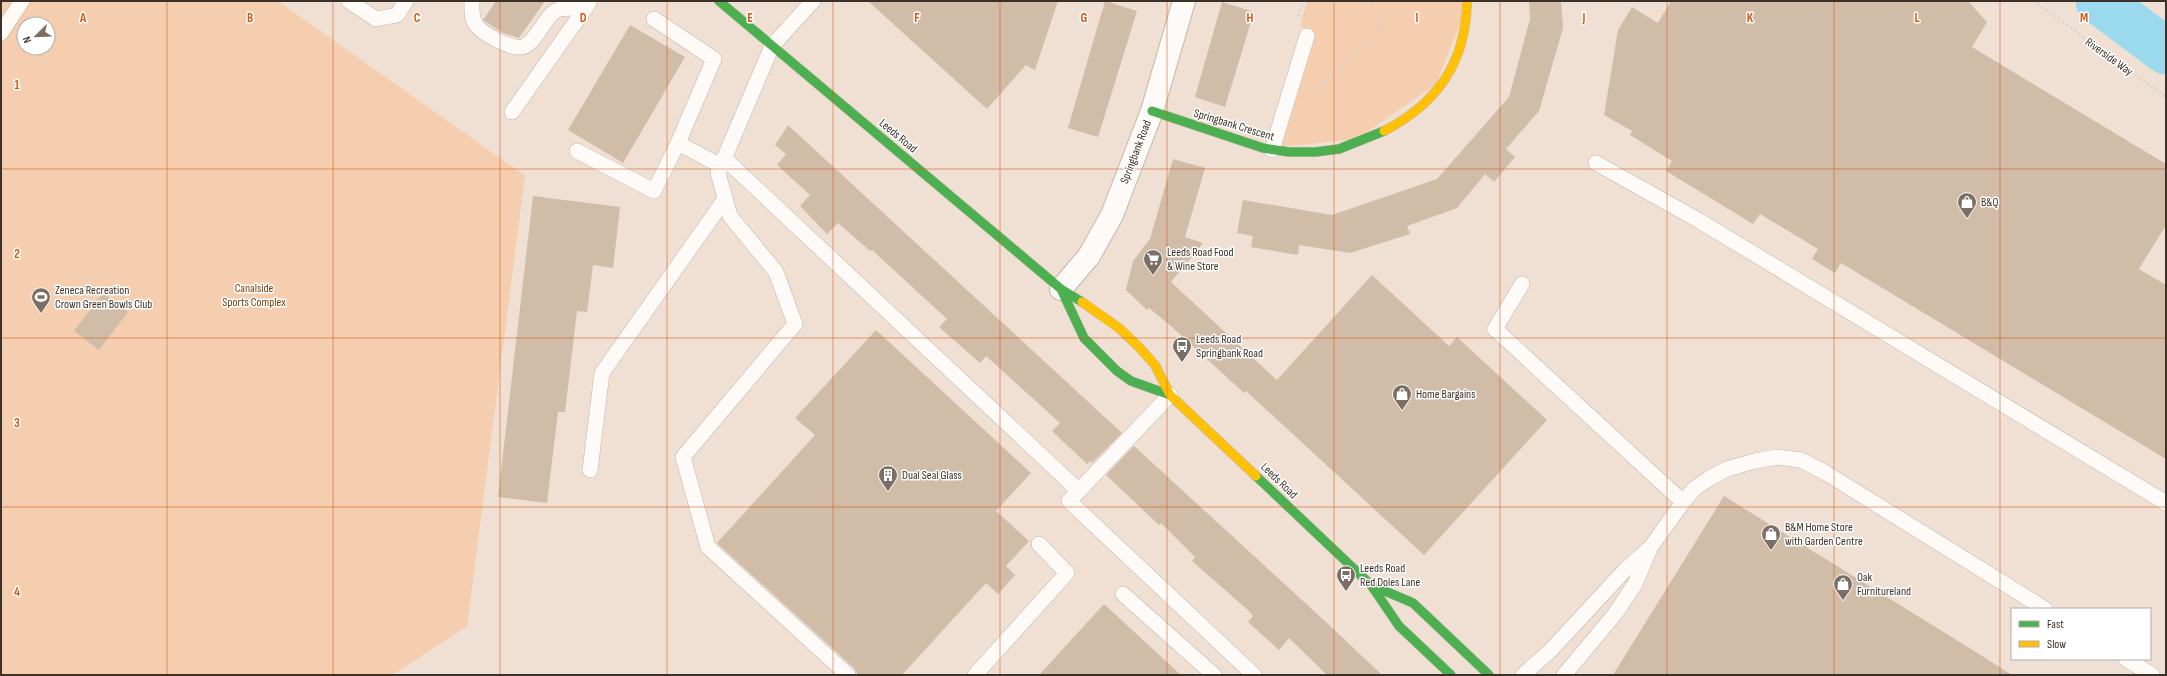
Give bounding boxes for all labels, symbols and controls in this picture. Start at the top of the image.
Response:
text: A [79,10,87,26]
text: B [247,10,253,26]
text: C [414,10,421,26]
text: D [580,10,587,26]
text: E [747,10,753,26]
text: F [914,10,920,26]
text: G [1081,10,1088,26]
text: H [1247,10,1254,26]
text: I [1416,10,1419,26]
text: J [1582,10,1586,26]
text: K [1747,10,1754,26]
text: L [1914,10,1920,26]
text: M [2080,10,2088,26]
north arrow [16,16,56,56]
text: N [20,34,34,45]
street label: Riverside Way [2082,35,2136,80]
text: 1 [14,77,20,93]
street label: Springbank Crescent [1192,106,1276,144]
street label: Leeds Road [876,116,920,156]
street label: Springbank Road [1117,118,1155,186]
shop icon: B&Q [1956,191,1978,219]
place label: B&Q [1981,195,1998,210]
place label: Leeds Road Food & Wine Store [1167,245,1233,274]
text: 2 [14,246,20,262]
supermarket icon: Leeds Road Food & Wine Store [1142,248,1164,276]
park label: Canalside Sports Complex [222,281,286,310]
place label: Zeneca Recreation Crown Green Bowls Club [55,283,152,312]
sports icon: Zeneca Recreation Crown Green Bowls Club [30,286,52,314]
place label: Leeds Road Springbank Road [1196,332,1263,361]
bus stop icon: Leeds Road Springbank Road [1171,335,1193,363]
shop icon: Home Bargains [1391,383,1413,411]
place label: Home Bargains [1416,387,1476,402]
text: 3 [14,415,20,431]
street label: Leeds Road [1258,460,1300,502]
building icon: Dual Seal Glass [877,464,899,492]
place label: Dual Seal Glass [902,468,962,483]
place label: B&M Home Store with Garden Centre [1785,520,1863,549]
shop icon: B&M Home Store with Garden Centre [1760,523,1782,551]
place label: Leeds Road Red Doles Lane [1360,561,1420,590]
bus stop icon: Leeds Road Red Doles Lane [1335,564,1357,592]
place label: Oak Furnitureland [1857,570,1911,599]
shop icon: Oak Furnitureland [1832,573,1854,601]
text: 4 [14,584,20,600]
legend [2011,608,2151,660]
text: Fast [2047,617,2064,632]
text: Slow [2047,637,2066,652]

